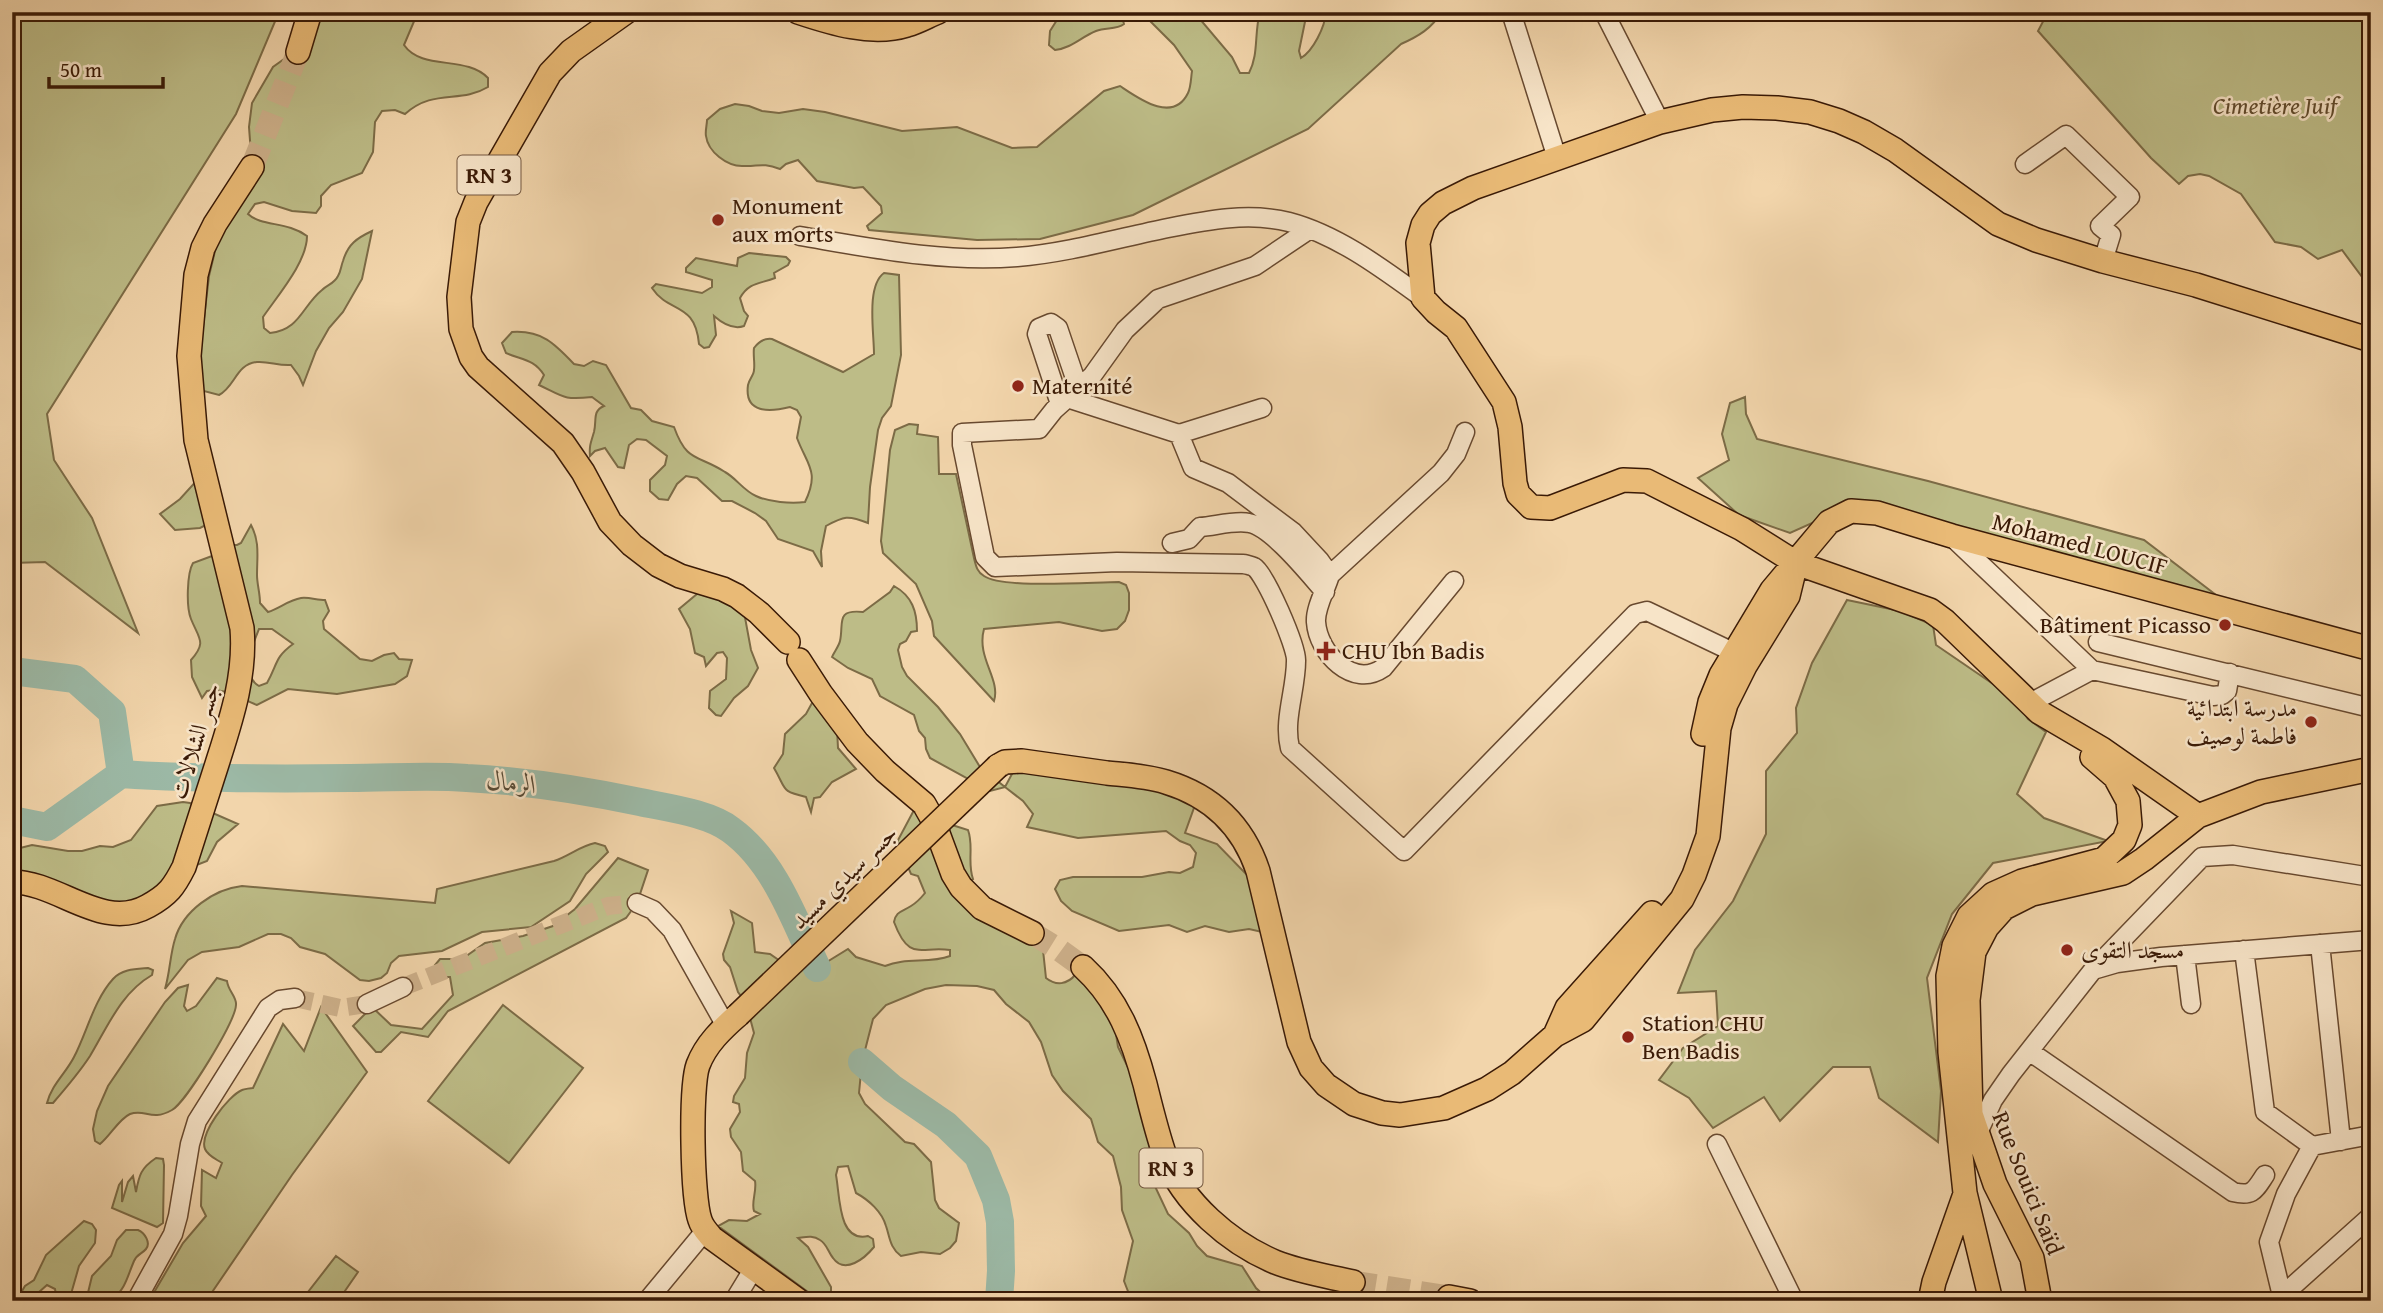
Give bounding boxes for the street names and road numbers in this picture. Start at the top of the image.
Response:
road number: RN 3 [458,156,520,194]
street label: Mohamed LOUCIF [1989,503,2172,584]
street label: جسر الشلالات [160,678,229,804]
street label: جسر سيدي مسيد [782,816,907,939]
street label: Rue Souici Saïd [1984,1106,2073,1260]
road number: RN 3 [1140,1148,1202,1188]

